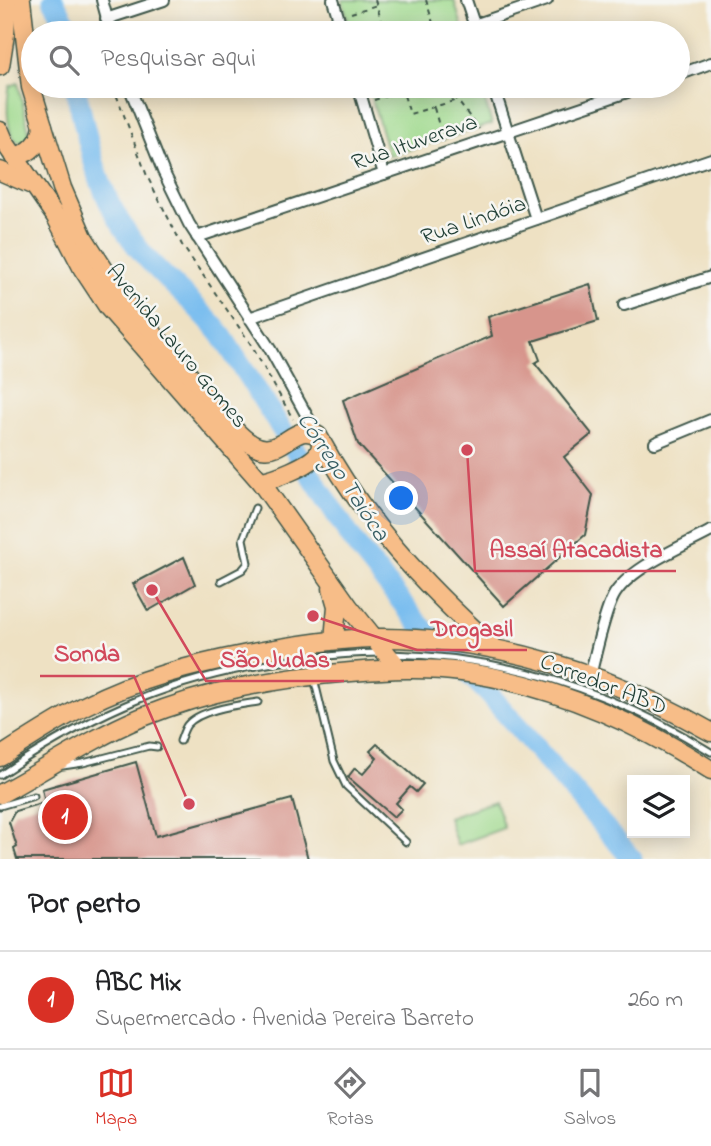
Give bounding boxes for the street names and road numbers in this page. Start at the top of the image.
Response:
street label: Rua Ituverava [348,106,482,180]
street label: Rua Lindóia [417,188,531,255]
street label: Avenida Lauro Gomes [97,257,255,436]
street label: Corredor ABD [535,646,671,725]

